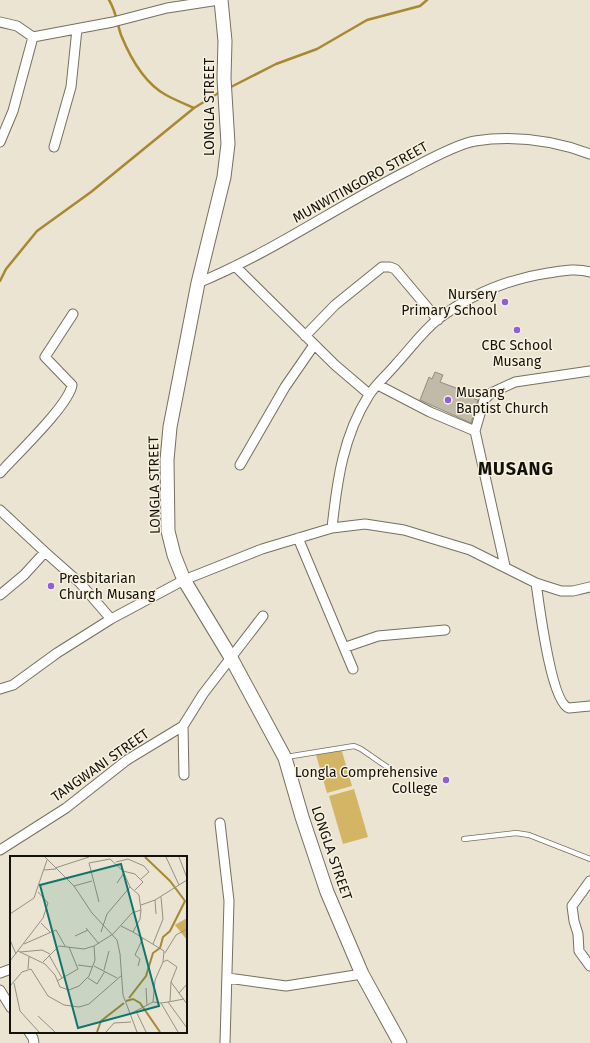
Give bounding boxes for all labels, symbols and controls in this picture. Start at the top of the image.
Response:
street label: LONGLA STREET [201,57,218,156]
street label: MUNWITINGORO STREET [290,138,431,227]
place label: Nursery Primary School [401,286,497,319]
marker: Nursery Primary School [500,297,510,307]
marker: CBC School Musang [512,325,522,335]
place label: CBC School Musang [482,337,552,370]
place label: Musang Baptist Church [456,384,549,417]
marker: Musang Baptist Church [443,395,453,405]
street label: LONGLA STREET [145,435,164,534]
district label: MUSANG [478,458,554,480]
place label: Presbitarian Church Musang [59,570,156,603]
marker: Presbitarian Church Musang [46,581,56,591]
street label: TANGWANI STREET [48,725,153,805]
place label: Longla Comprehensive College [295,764,438,797]
marker: Longla Comprehensive College [441,775,451,785]
street label: LONGLA STREET [307,804,356,903]
inset map [10,856,187,1033]

